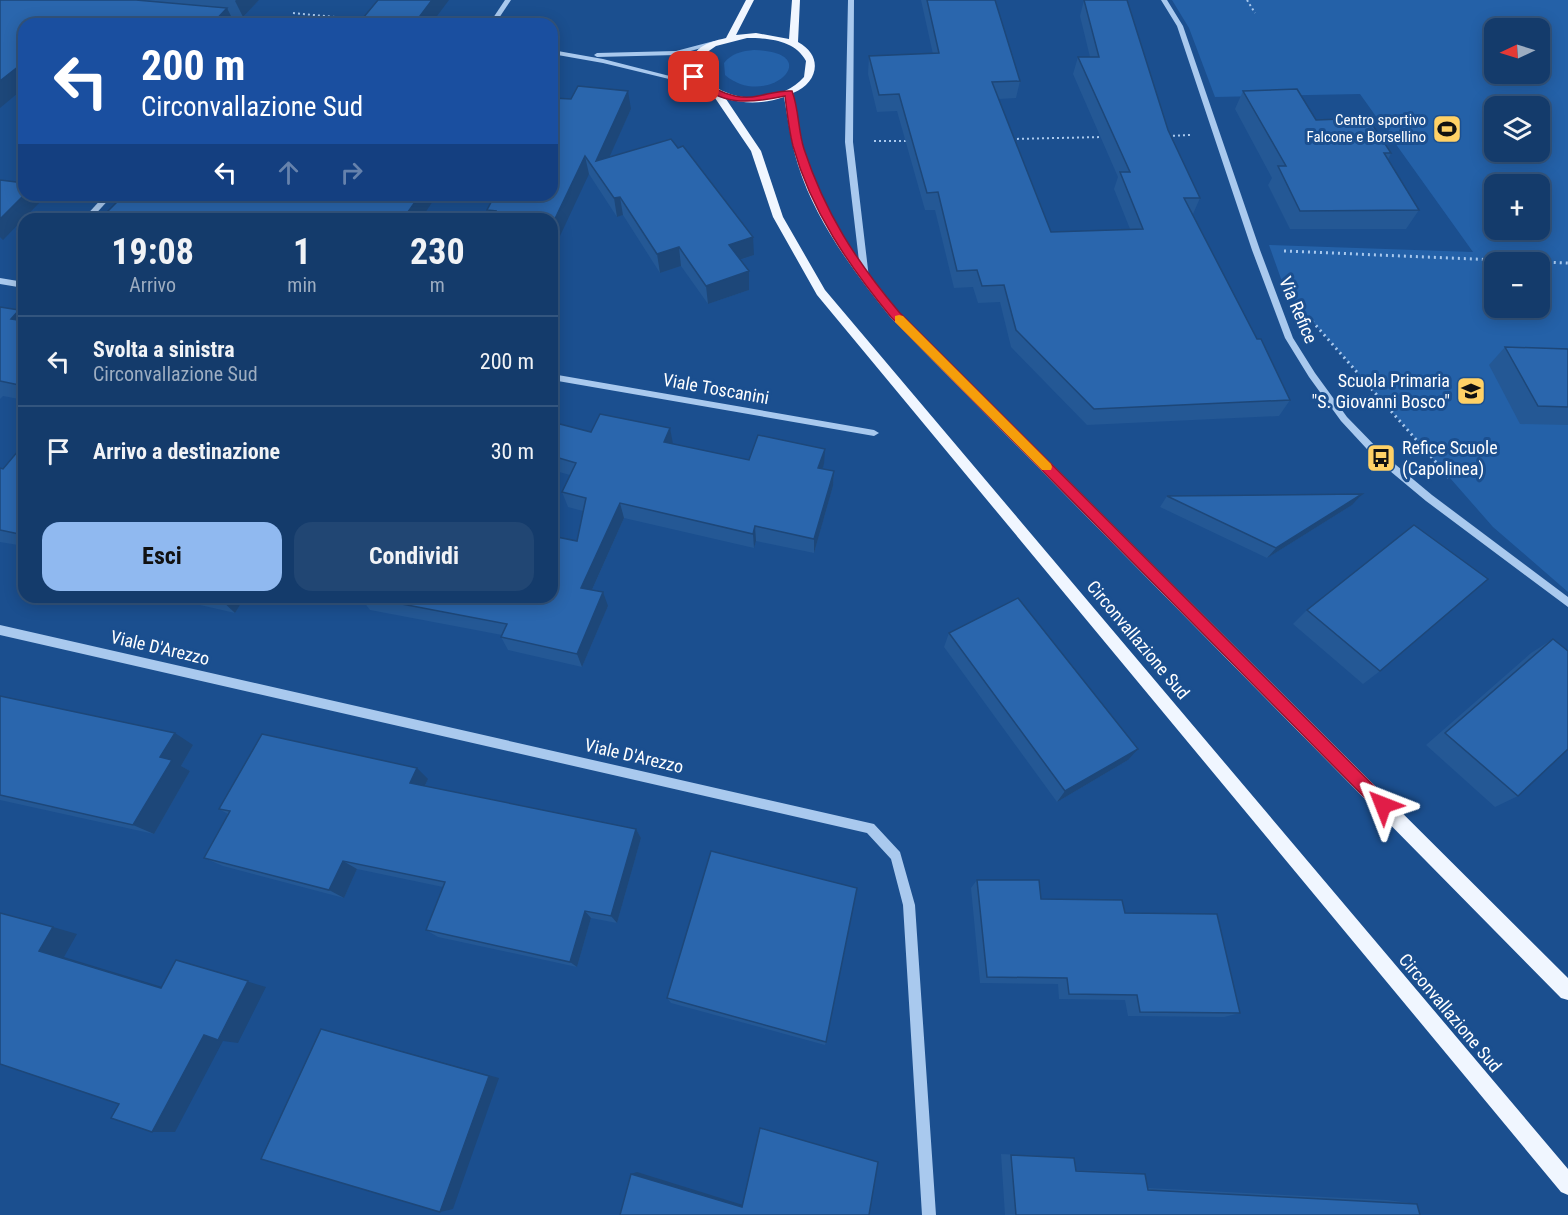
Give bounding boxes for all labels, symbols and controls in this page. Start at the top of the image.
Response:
north arrow [1484,18,1550,84]
map controls [1484,18,1550,318]
text: 200 m [141,41,246,90]
icon: left [42,42,120,120]
pin [668,51,719,102]
icon: arrive [677,60,710,93]
text: Circonvallazione Sud [141,91,363,123]
button: layers [1484,96,1550,162]
place label: Centro sportivo Falcone e Borsellino [1306,111,1426,146]
sports icon: Centro sportivo Falcone e Borsellino [1431,113,1463,145]
icon: left [209,156,242,189]
icon: ahead [272,156,305,189]
icon: right [335,156,368,189]
button: + [1484,174,1550,240]
text: 19:08 [111,231,194,273]
text: 1 [293,231,311,273]
text: 230 [410,231,465,273]
button: − [1484,252,1550,318]
text: Arrivo [129,273,176,297]
text: min [287,273,317,297]
text: m [430,273,445,297]
street label: Via Refice [1275,273,1322,346]
text: Svolta a sinistra [93,337,235,362]
icon: left [42,345,75,378]
text: 200 m [480,349,534,374]
text: Circonvallazione Sud [93,362,258,386]
street label: Viale Toscanini [661,369,771,408]
place label: Scuola Primaria "S. Giovanni Bosco" [1311,370,1450,412]
school or university icon: Scuola Primaria "S. Giovanni Bosco" [1455,375,1487,407]
icon: arrive [42,435,75,468]
place label: Refice Scuole (Capolinea) [1402,437,1498,480]
text: Arrivo a destinazione [93,439,280,464]
text: 30 m [491,439,534,464]
bus stop icon: Refice Scuole (Capolinea) [1365,442,1397,474]
button: Esci [42,522,282,591]
button: Condividi [294,522,534,591]
street label: Circonvallazione Sud [1083,576,1194,703]
street label: Viale D'Arezzo [109,626,212,669]
street label: Viale D'Arezzo [583,734,686,777]
position arrow [1351,773,1415,837]
street label: Circonvallazione Sud [1395,949,1506,1076]

